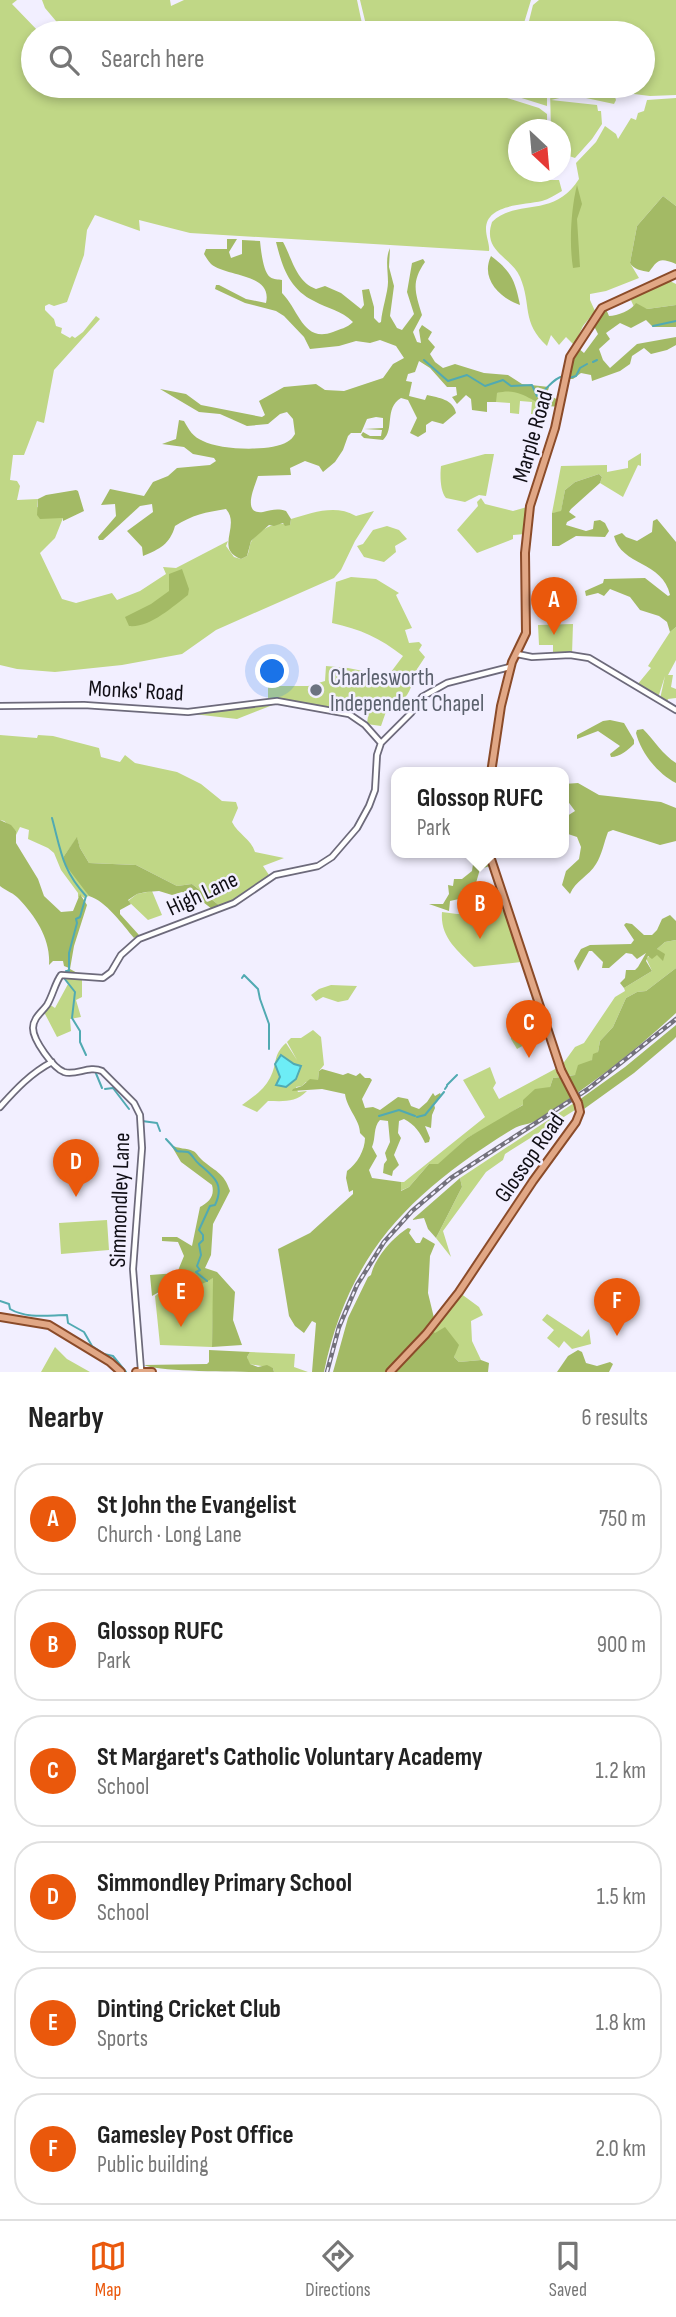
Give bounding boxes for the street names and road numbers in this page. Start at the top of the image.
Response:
street label: Marple Road [507,387,559,485]
street label: Monks' Road [88,675,184,707]
street label: High Lane [162,865,242,922]
street label: Glossop Road [489,1107,571,1208]
street label: Simmondley Lane [104,1132,136,1268]

